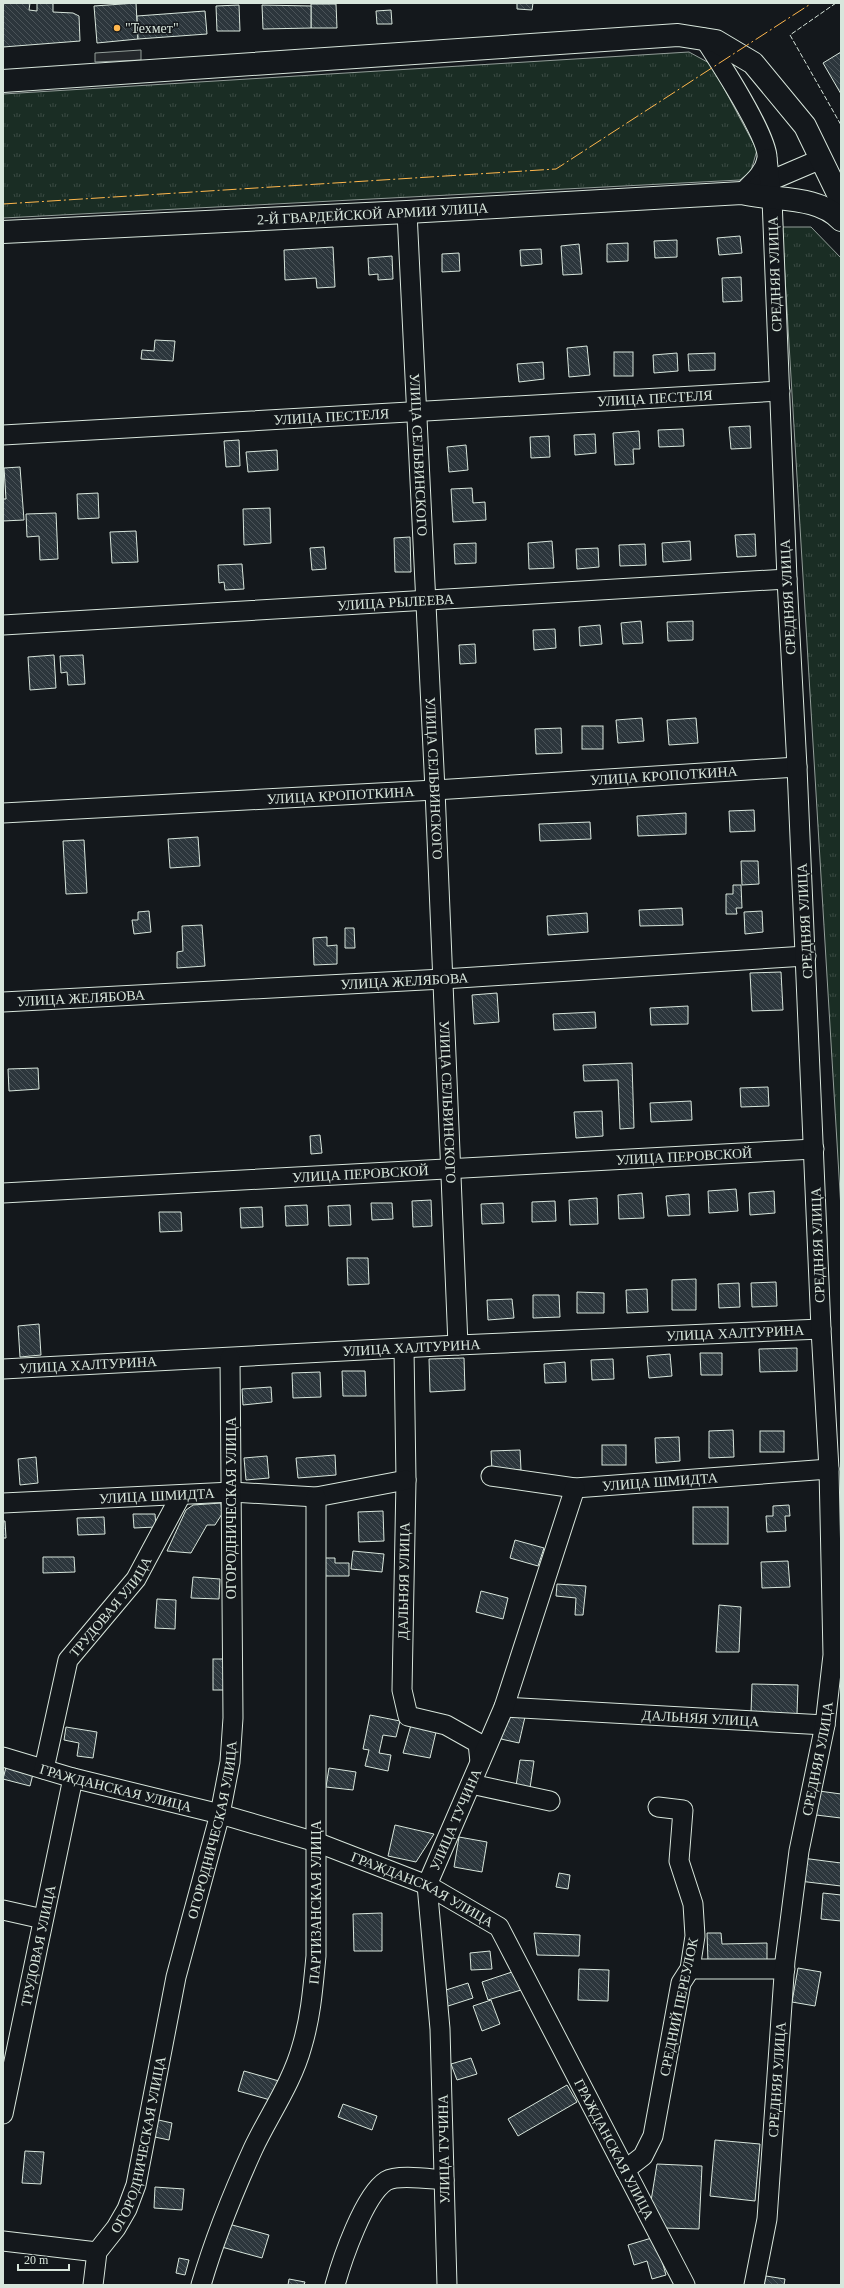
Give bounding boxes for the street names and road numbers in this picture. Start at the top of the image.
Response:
street label: 2-Й ГВАРДЕЙСКОЙ АРМИИ УЛИЦА [257,200,489,227]
street label: СРЕДНЯЯ УЛИЦА [765,215,785,332]
street label: УЛИЦА СЕЛЬВИНСКОГО [407,373,430,536]
street label: УЛИЦА ПЕСТЕЛЯ [597,387,713,409]
street label: УЛИЦА ПЕСТЕЛЯ [273,406,390,427]
street label: СРЕДНЯЯ УЛИЦА [777,538,799,655]
street label: УЛИЦА РЫЛЕЕВА [337,591,455,613]
street label: УЛИЦА СЕЛЬВИНСКОГО [423,697,445,860]
street label: УЛИЦА КРОПОТКИНА [590,763,739,788]
street label: УЛИЦА КРОПОТКИНА [266,784,416,806]
street label: СРЕДНЯЯ УЛИЦА [794,862,816,979]
street label: УЛИЦА ЖЕЛЯБОВА [340,970,470,992]
street label: УЛИЦА ЖЕЛЯБОВА [17,987,146,1009]
street label: УЛИЦА СЕЛЬВИНСКОГО [437,1020,459,1184]
street label: УЛИЦА ПЕРОВСКОЙ [615,1144,753,1167]
street label: УЛИЦА ПЕРОВСКОЙ [292,1161,429,1185]
street label: СРЕДНЯЯ УЛИЦА [808,1186,828,1303]
street label: УЛИЦА ХАЛТУРИНА [666,1322,805,1343]
street label: УЛИЦА ХАЛТУРИНА [342,1336,482,1359]
street label: УЛИЦА ХАЛТУРИНА [19,1353,158,1376]
street label: ОГОРОДНИЧЕСКАЯ УЛИЦА [224,1416,239,1599]
street label: УЛИЦА ШМИДТА [602,1470,719,1493]
street label: УЛИЦА ШМИДТА [99,1485,216,1506]
street label: ДАЛЬНЯЯ УЛИЦА [395,1521,413,1640]
street label: ТРУДОВАЯ УЛИЦА [66,1553,155,1660]
street label: СРЕДНЯЯ УЛИЦА [799,1700,835,1817]
street label: ДАЛЬНЯЯ УЛИЦА [641,1707,761,1729]
street label: ОГОРОДНИЧЕСКАЯ УЛИЦА [184,1739,239,1921]
street label: ГРАЖДАНСКАЯ УЛИЦА [38,1761,194,1815]
street label: УЛИЦА ТУЧИНА [427,1765,484,1873]
street label: ПАРТИЗАНСКАЯ УЛИЦА [306,1819,324,1985]
street label: ГРАЖДАНСКАЯ УЛИЦА [349,1849,497,1930]
street label: ТРУДОВАЯ УЛИЦА [18,1883,58,2008]
street label: СРЕДНИЙ ПЕРЕУЛОК [656,1935,701,2078]
street label: СРЕДНЯЯ УЛИЦА [765,2020,788,2138]
street label: ОГОРОДНИЧЕСКАЯ УЛИЦА [107,2054,168,2235]
street label: ГРАЖДАНСКАЯ УЛИЦА [572,2076,657,2223]
street label: УЛИЦА ТУЧИНА [436,2093,452,2204]

